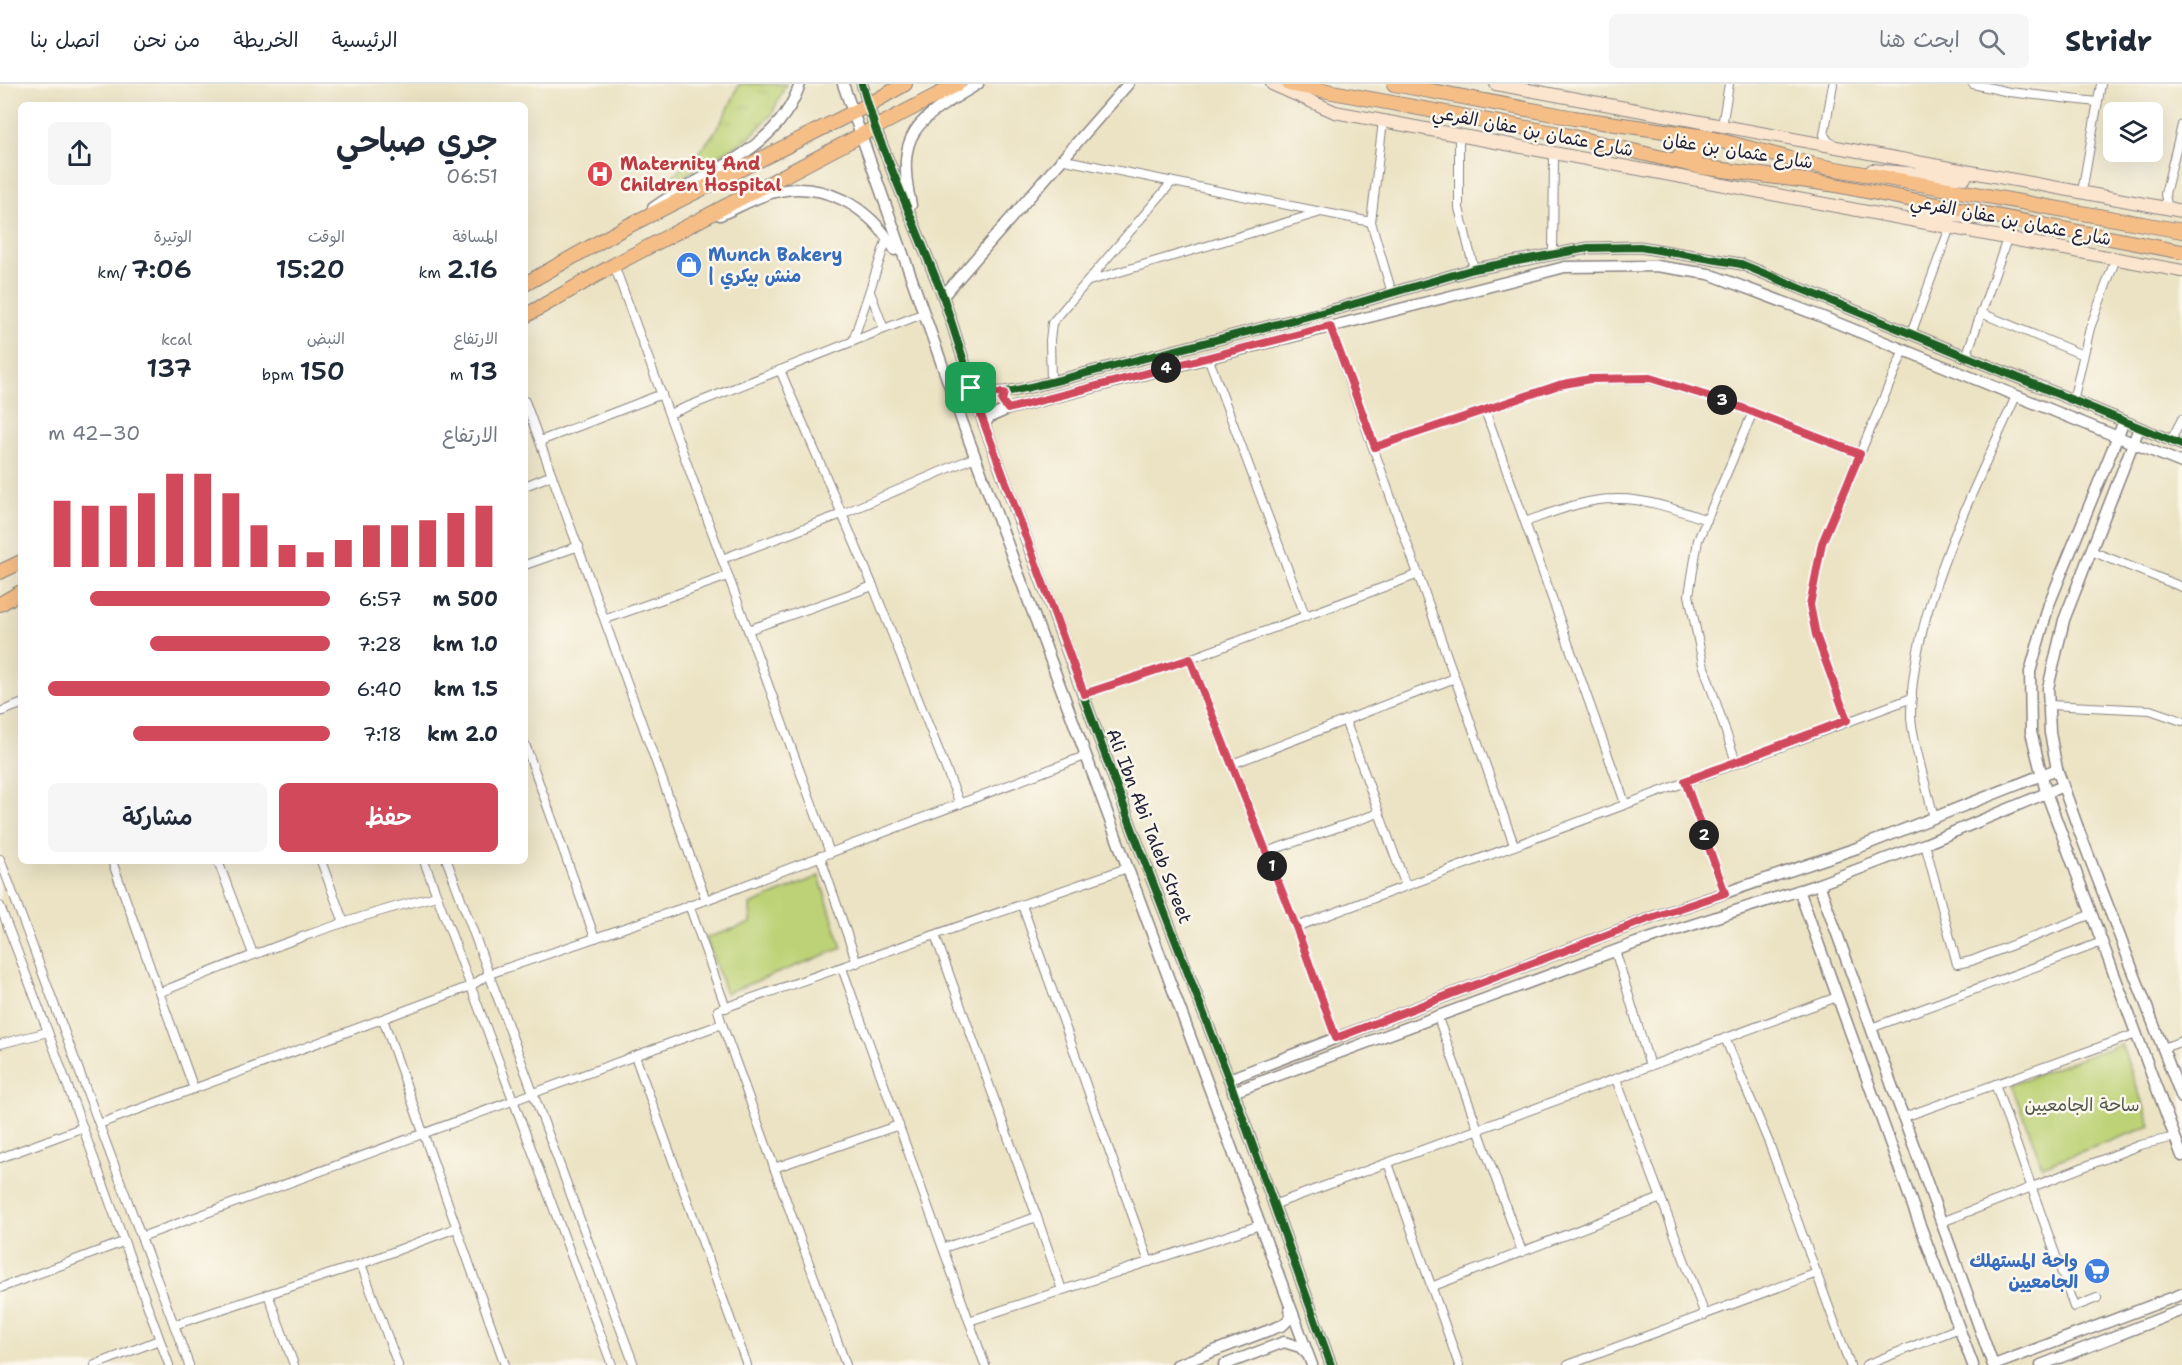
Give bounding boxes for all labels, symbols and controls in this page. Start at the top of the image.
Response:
search box [1609,14,2029,68]
text: Stridr [2065,22,2152,60]
text: ابحث هنا [1879,25,1960,54]
icon: search [1975,25,2008,58]
text: اتصل بنا [30,26,100,54]
text: من نحن [133,26,200,54]
text: الخريطة [233,26,299,54]
text: الرئيسية [332,26,398,54]
street label: شارع عثمان بن عفان الفرعي [1430,100,1635,166]
map controls [2103,102,2163,162]
button: layers [2103,102,2163,162]
text: جري صباحي [336,118,498,163]
button: share [48,122,111,185]
street label: شارع عثمان بن عفان [1661,127,1815,175]
place label: Maternity And Children Hospital [620,152,782,197]
hospital icon: Maternity And Children Hospital [585,159,615,189]
text: 06:51 [446,163,498,189]
street label: شارع عثمان بن عفان الفرعي [1908,189,2113,255]
text: الوتيرة [153,226,192,247]
text: الوقت [308,226,345,247]
text: المسافة [452,226,498,247]
place label: Munch Bakery | منش بيكري [708,243,843,290]
shop icon: Munch Bakery | منش بيكري [674,250,704,280]
text: 7:06 [131,251,192,286]
text: 15:20 [276,251,345,286]
text: 2.16 [447,251,498,286]
text: /km [97,262,131,283]
text: km [419,262,447,283]
text: النبض [307,328,345,349]
text: الارتفاع [453,328,498,349]
text: kcal [161,329,192,350]
text: 137 [146,350,192,385]
text: 150 [300,353,345,388]
text: 13 [469,353,498,388]
pin: 4 [1151,353,1181,383]
text: 4 [1160,357,1172,378]
pin [945,362,996,413]
text: bpm [262,364,300,385]
text: m [450,364,469,385]
icon: arrive [954,371,987,404]
pin: 3 [1707,385,1737,415]
text: 3 [1716,389,1728,410]
text: 30–42 m [48,420,140,446]
text: الارتفاع [442,422,498,448]
text: 6:57 [358,586,402,612]
text: 500 m [432,586,498,612]
text: 7:28 [357,631,402,657]
text: 1.0 km [433,631,498,657]
text: 6:40 [357,676,402,702]
text: 1.5 km [434,676,498,702]
text: 7:18 [363,721,402,747]
text: 2.0 km [427,721,498,747]
street label: Ali Ibn Abi Taleb Street [1101,725,1197,927]
button: مشاركة [48,783,267,852]
button: حفظ [279,783,498,852]
pin: 2 [1689,820,1719,850]
text: 2 [1698,824,1710,845]
pin: 1 [1257,851,1287,881]
text: 1 [1268,855,1276,876]
park label: ساحة الجامعيين [2024,1093,2140,1117]
place label: واحة المستهلك الجامعيين [1969,1249,2078,1294]
supermarket icon: واحة المستهلك الجامعيين [2082,1256,2112,1286]

